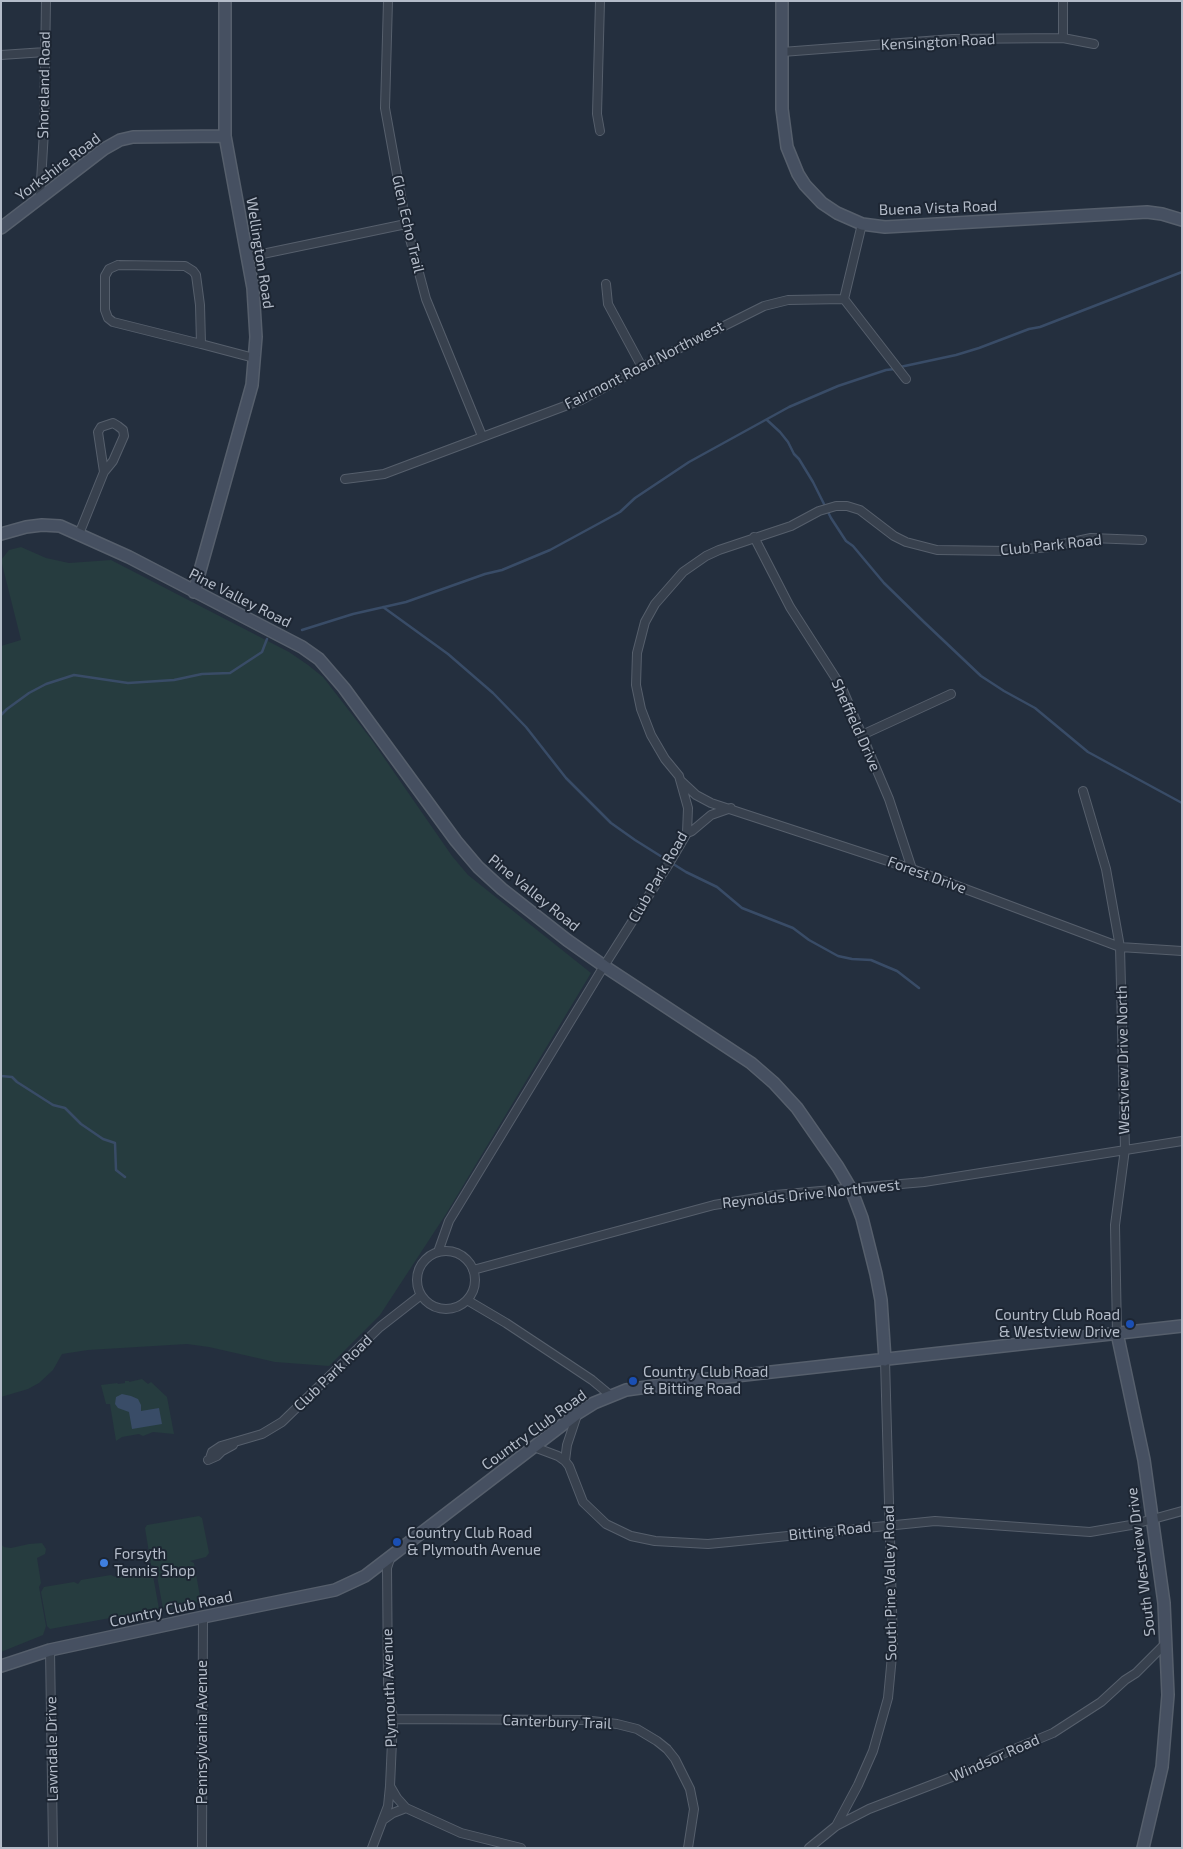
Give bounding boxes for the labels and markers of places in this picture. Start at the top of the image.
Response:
place label: Country Club Road & Westview Drive [995,1306,1120,1341]
marker: Country Club Road & Westview Drive [1124,1318,1136,1330]
place label: Country Club Road & Bitting Road [643,1363,768,1398]
marker: Country Club Road & Bitting Road [627,1375,639,1387]
place label: Country Club Road & Plymouth Avenue [407,1524,541,1559]
marker: Country Club Road & Plymouth Avenue [391,1536,403,1548]
place label: Forsyth Tennis Shop [114,1545,196,1580]
marker: Forsyth Tennis Shop [98,1557,110,1569]

